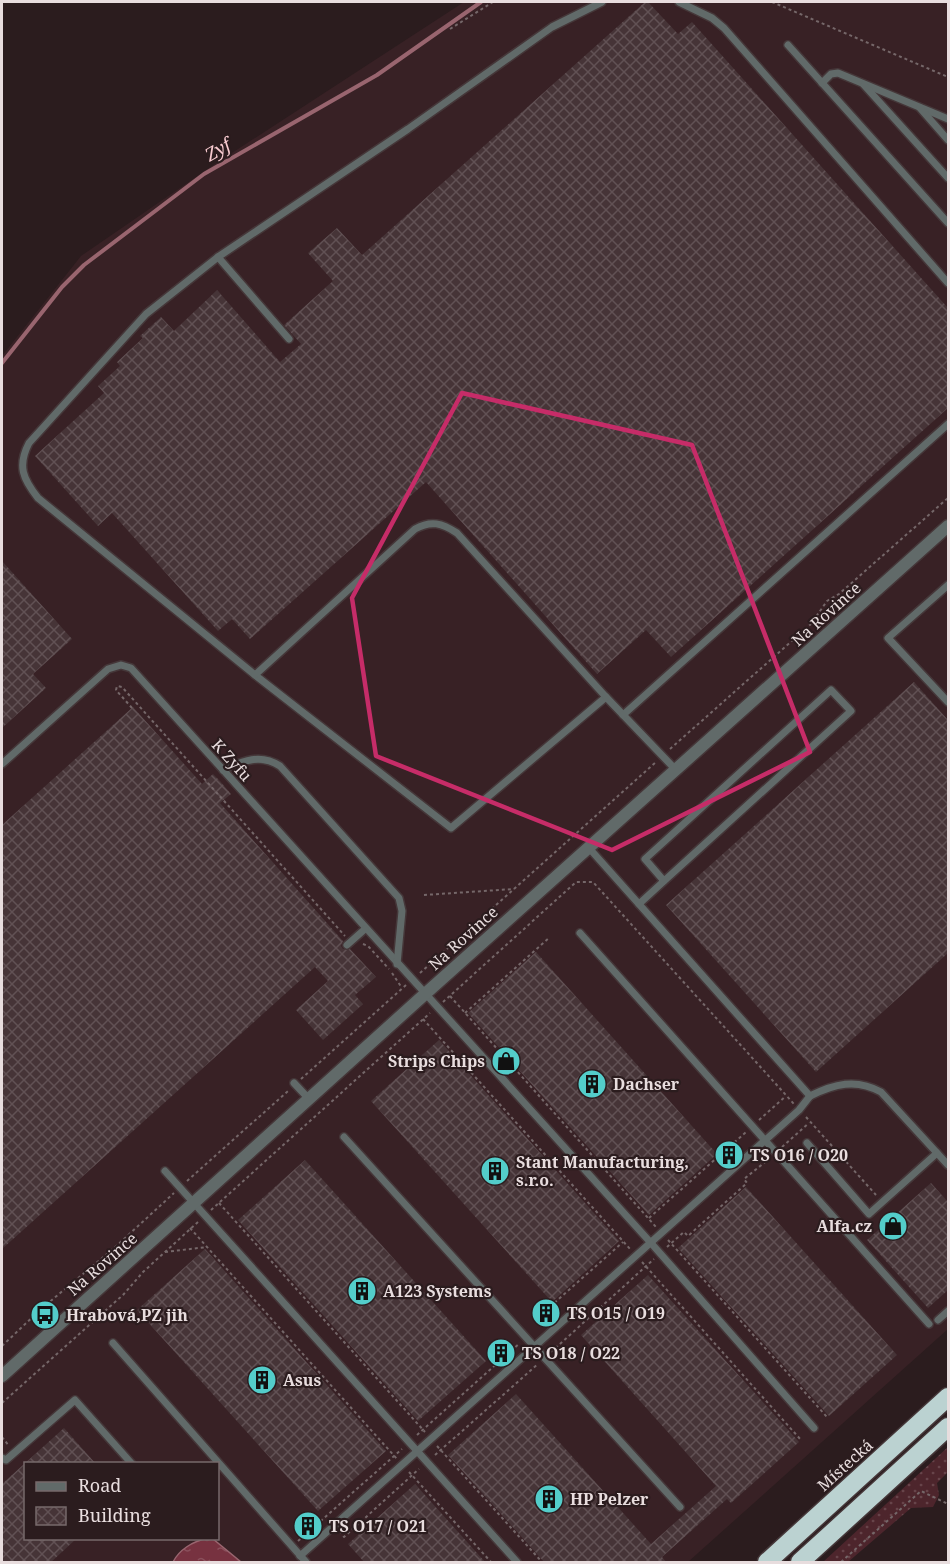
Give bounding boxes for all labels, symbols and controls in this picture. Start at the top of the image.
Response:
water label: Zyf [199,131,238,167]
street label: Na Rovince [787,577,865,651]
street label: K Zyfu [207,734,257,786]
street label: Na Rovince [424,901,502,975]
shop icon: Strips Chips [490,1045,522,1077]
place label: Strips Chips [388,1050,485,1072]
building icon: Dachser [576,1068,608,1100]
place label: Dachser [613,1073,680,1095]
building icon: TS O16 / O20 [713,1139,745,1171]
place label: TS O16 / O20 [750,1144,848,1166]
place label: Stant Manufacturing, s.r.o. [516,1151,689,1191]
building icon: Stant Manufacturing, s.r.o. [479,1155,511,1187]
shop icon: Alfa.cz [877,1210,909,1242]
place label: Alfa.cz [817,1215,872,1237]
street label: Na Rovince [62,1227,142,1301]
building icon: A123 Systems [346,1275,378,1307]
place label: A123 Systems [383,1280,492,1302]
building icon: TS O15 / O19 [530,1297,562,1329]
bus stop icon: Hrabová,PZ jih [29,1299,61,1331]
place label: TS O15 / O19 [567,1302,665,1324]
place label: Hrabová,PZ jih [66,1304,188,1326]
building icon: TS O18 / O22 [485,1337,517,1369]
place label: TS O18 / O22 [522,1342,620,1364]
building icon: Asus [246,1364,278,1396]
place label: Asus [283,1369,321,1391]
street label: Místecká [812,1434,878,1496]
legend [24,1462,219,1540]
text: Road [78,1473,121,1497]
building icon: HP Pelzer [533,1483,565,1515]
place label: HP Pelzer [570,1488,649,1510]
text: Building [78,1503,151,1527]
building icon: TS O17 / O21 [292,1510,324,1542]
place label: TS O17 / O21 [329,1515,427,1537]

